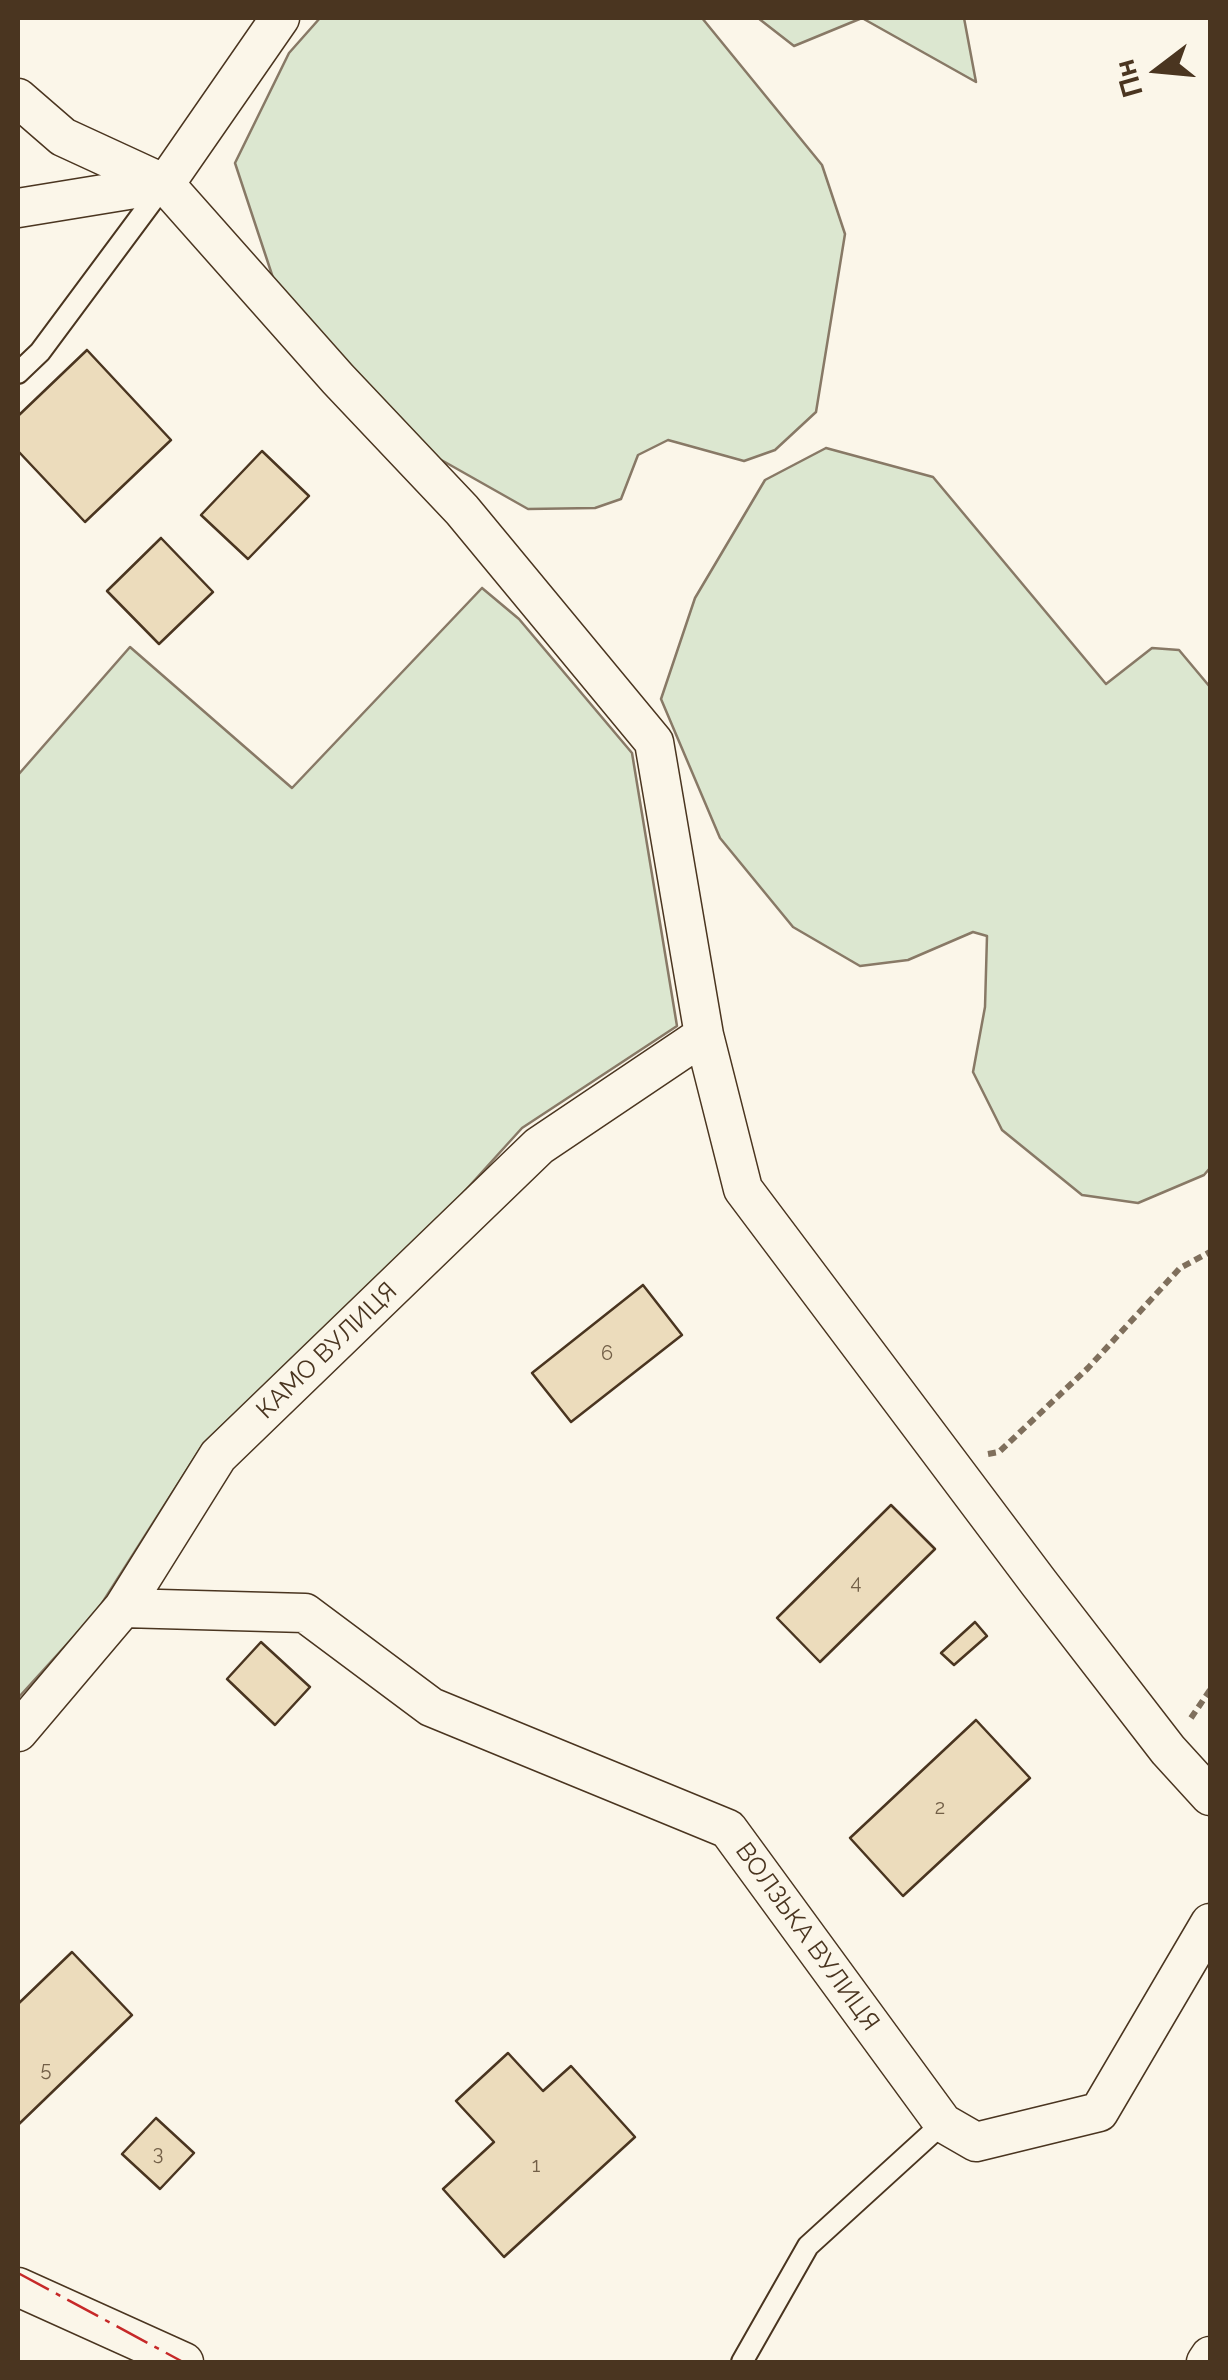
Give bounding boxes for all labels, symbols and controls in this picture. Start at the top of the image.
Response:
north arrow [1108,20,1208,120]
text: Пн [1108,56,1150,101]
street label: КАМО ВУЛИЦЯ [251,1277,403,1425]
house number: 6 [601,1342,613,1366]
house number: 4 [851,1571,861,1595]
house number: 2 [935,1796,945,1820]
street label: ВОЛЗЬКА ВУЛИЦЯ [729,1837,885,2037]
house number: 5 [41,2058,51,2082]
house number: 3 [153,2142,163,2166]
house number: 1 [532,2154,540,2178]

